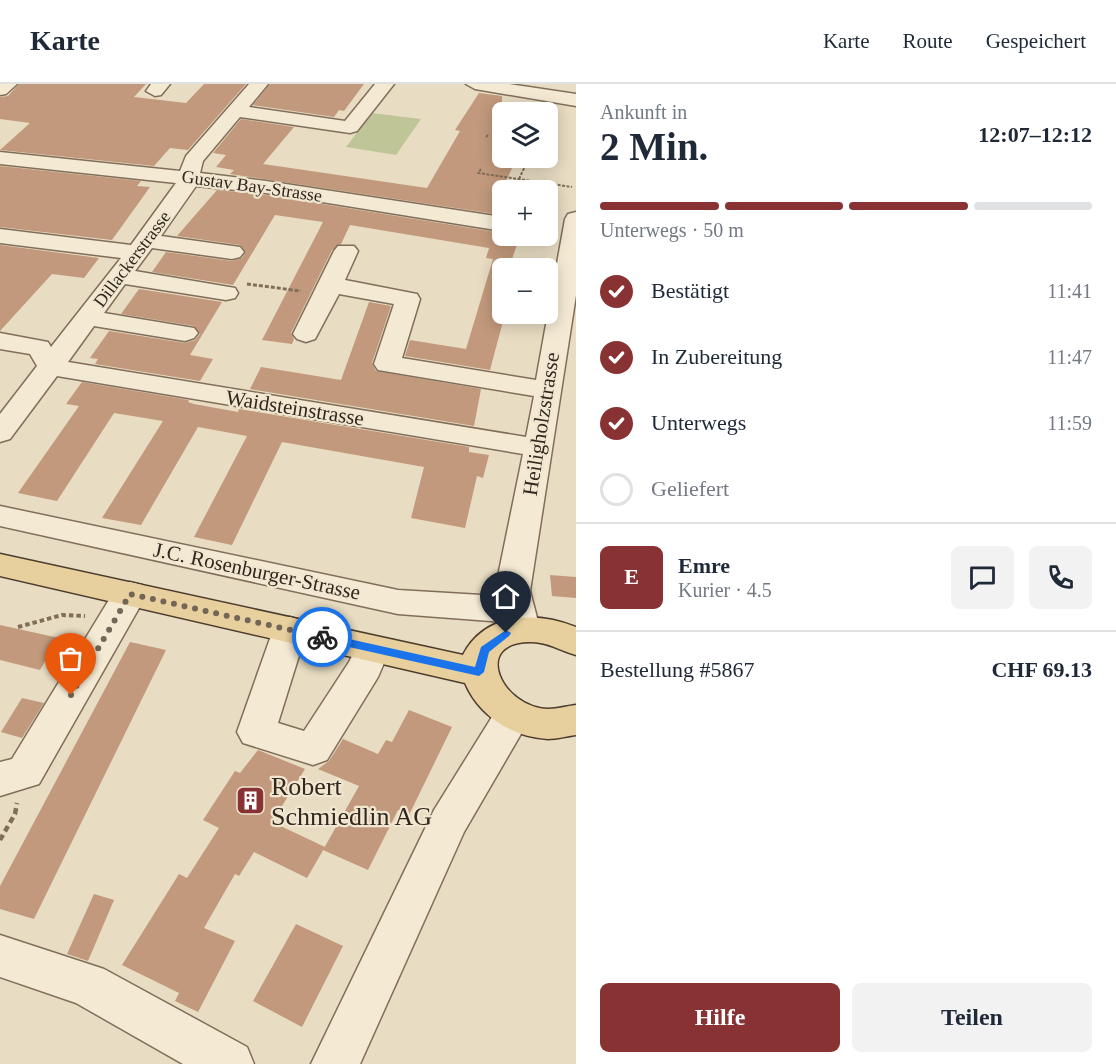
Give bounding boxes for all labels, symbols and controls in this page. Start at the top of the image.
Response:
text: Karte [30,25,100,56]
text: Karte [823,29,870,53]
text: Route [903,29,953,53]
text: Gespeichert [986,29,1086,53]
text: Ankunft in [600,101,687,123]
map controls [492,102,558,324]
button: layers [492,102,558,168]
text: 12:07–12:12 [978,122,1092,147]
text: 2 Min. [600,125,708,168]
street label: Gustav Bay-Strasse [181,166,323,206]
button: + [492,180,558,246]
street label: Dillackerstrasse [89,207,175,311]
text: Unterwegs · 50 m [600,219,744,241]
button: − [492,258,558,324]
icon: check [600,275,633,308]
text: Bestätigt [651,278,729,303]
text: 11:41 [1047,280,1092,302]
icon: check [600,341,633,374]
text: In Zubereitung [651,344,782,369]
text: 11:47 [1047,346,1092,368]
street label: Heiligholzstrasse [518,351,564,497]
street label: Waidsteinstrasse [224,385,366,431]
icon: check [600,407,633,440]
text: Unterwegs [651,410,746,435]
text: 11:59 [1047,412,1092,434]
text: Geliefert [651,476,729,501]
street label: J.C. Rosenburger-Strasse [151,537,363,605]
button: chat [951,546,1014,609]
button: phone [1029,546,1092,609]
text: Emre [678,553,730,578]
text: E [624,564,639,589]
pin [480,571,531,633]
text: Kurier · 4.5 [678,579,772,601]
icon: home [489,580,522,613]
courier [292,607,352,667]
icon: bike [306,621,339,654]
pin [45,633,96,695]
icon: bag [54,642,87,675]
text: Bestellung #5867 [600,657,755,682]
text: CHF 69.13 [991,657,1092,682]
place label: Robert Schmiedlin AG [271,772,432,831]
building icon: Robert Schmiedlin AG [234,785,266,817]
button: Hilfe [600,983,840,1052]
button: Teilen [852,983,1092,1052]

